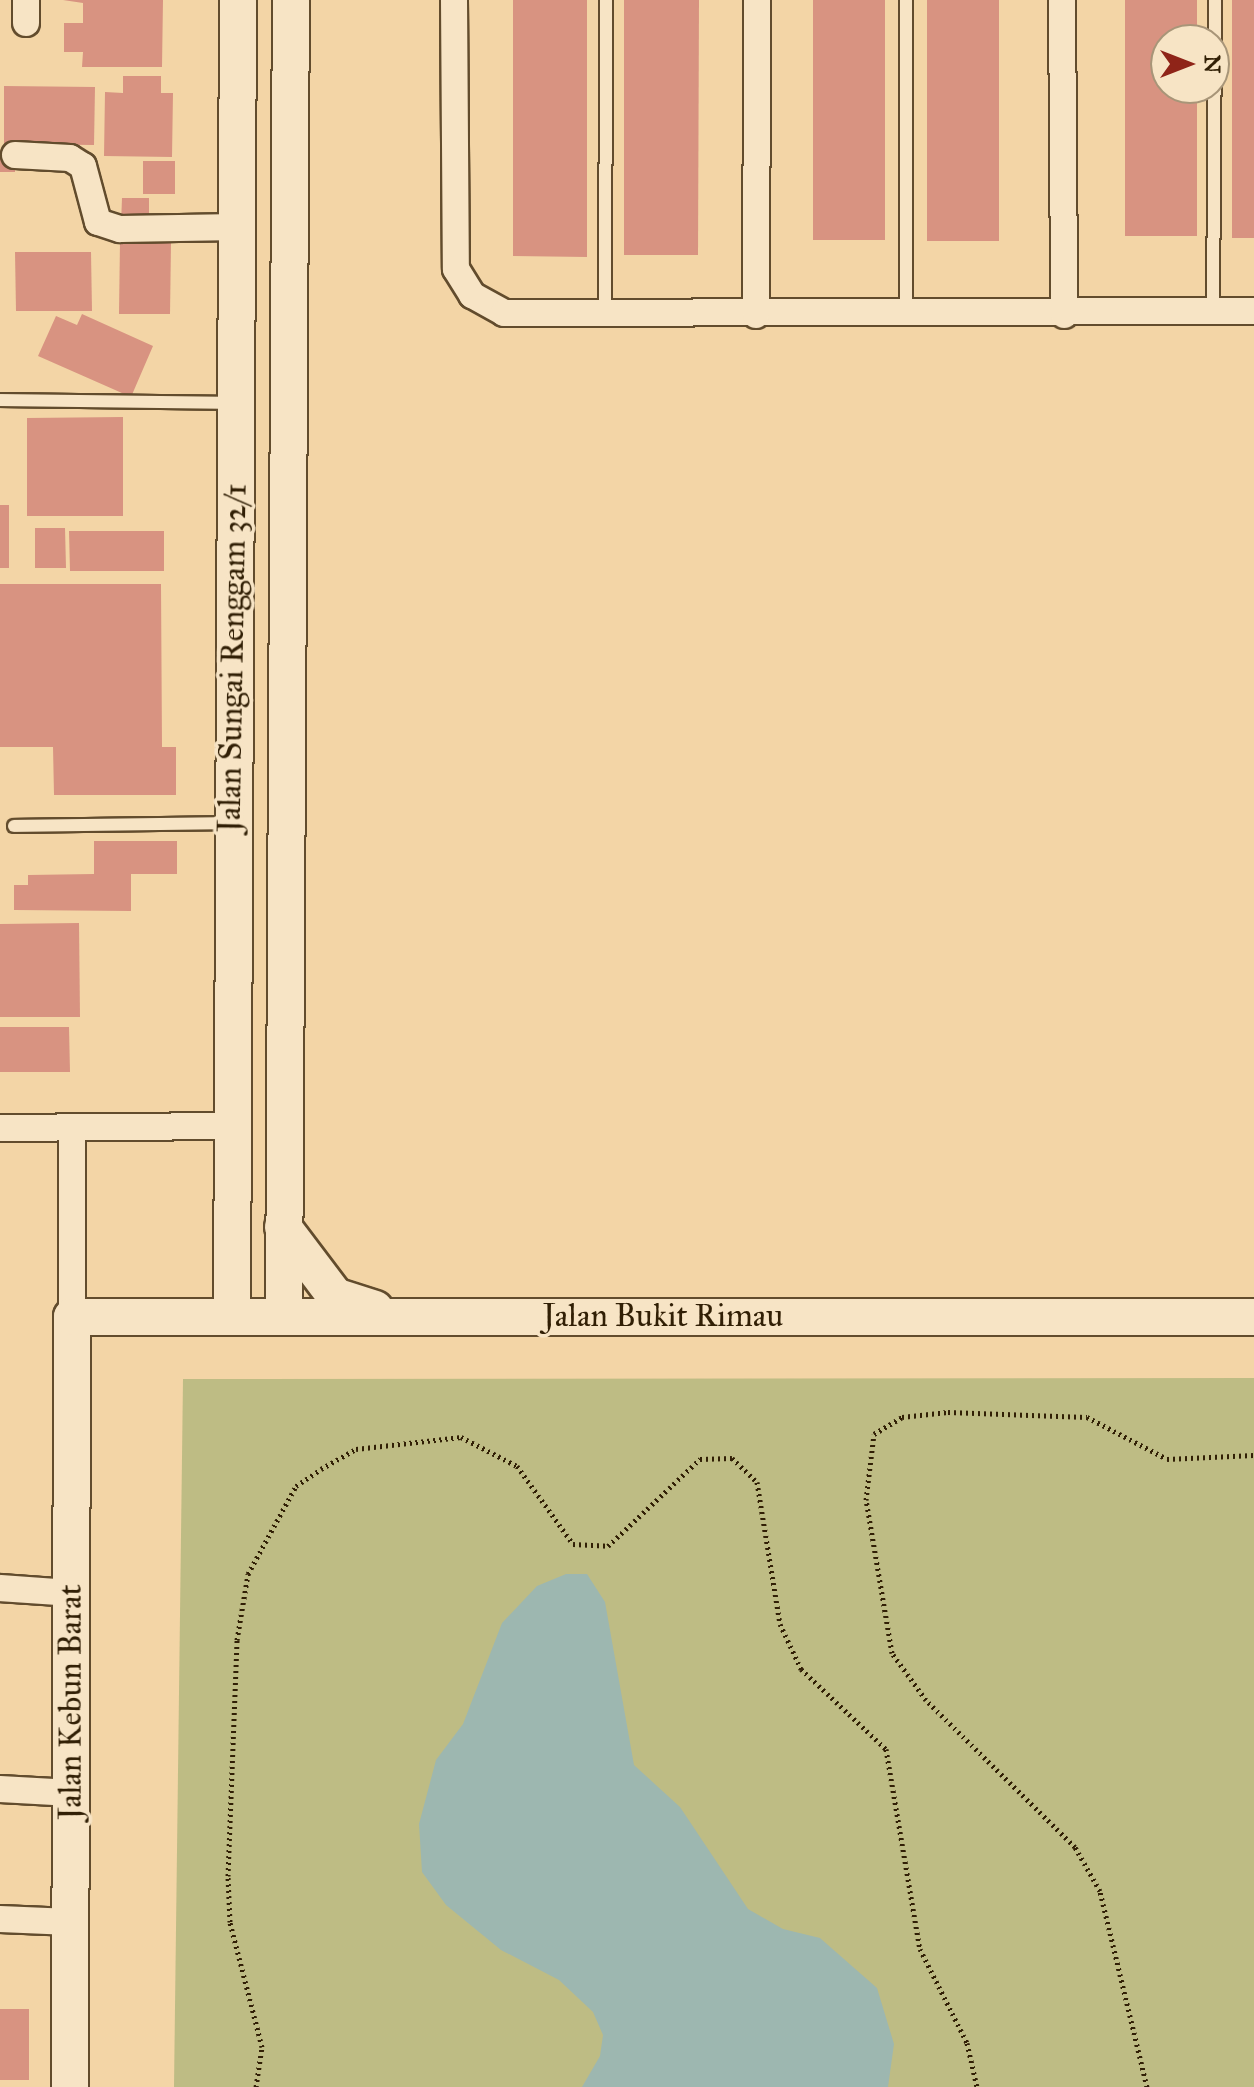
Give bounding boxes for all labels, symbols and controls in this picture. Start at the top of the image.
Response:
north arrow [1150,24,1230,104]
text: N [1199,55,1226,73]
street label: Jalan Sungai Renggam 32/1 [211,483,255,833]
street label: Jalan Bukit Rimau [543,1297,783,1335]
street label: Jalan Kebun Barat [52,1584,90,1820]

